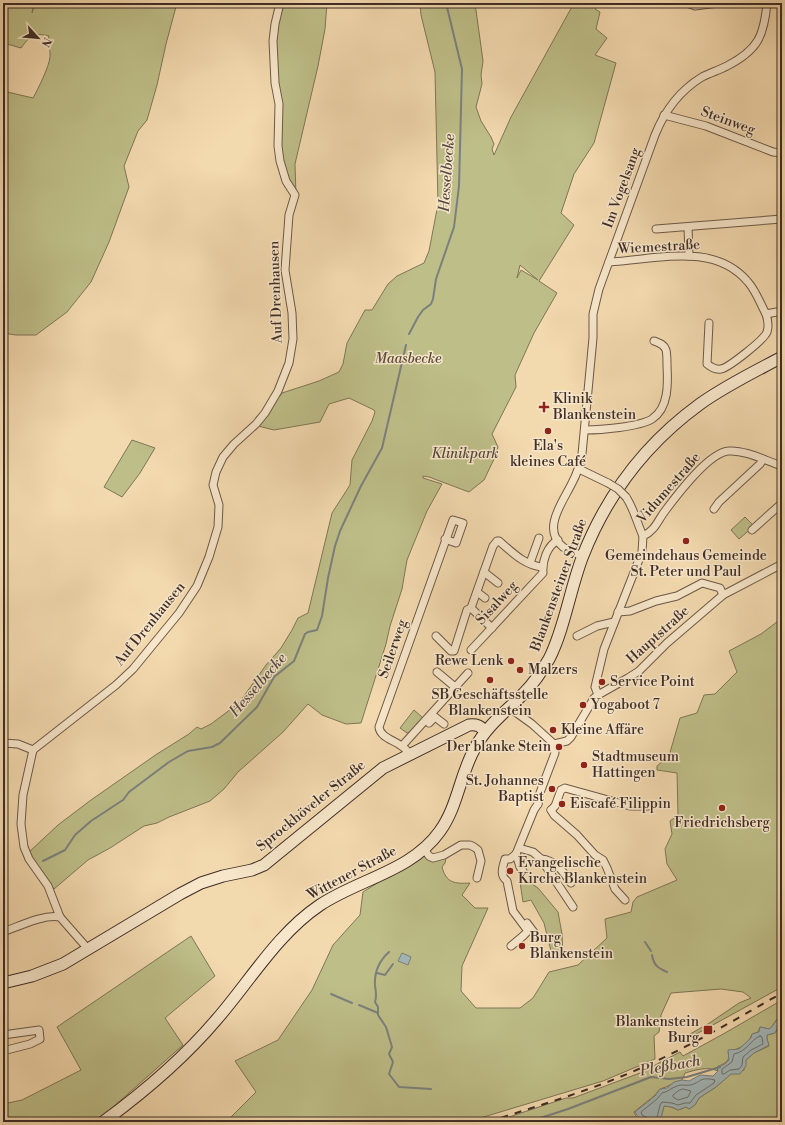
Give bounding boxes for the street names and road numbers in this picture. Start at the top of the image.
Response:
street label: Steinweg [698,103,758,139]
street label: Im Vogelsang [599,145,645,231]
street label: Wiemestraße [616,236,701,258]
street label: Auf Drenhausen [265,240,287,345]
street label: Vidumestraße [633,449,705,528]
street label: Blankensteiner Straße [526,516,591,655]
street label: Sisalweg [472,577,522,629]
street label: Auf Drenhausen [110,578,190,670]
street label: Hauptstraße [623,602,693,668]
street label: Seilerweg [374,616,412,681]
street label: Sprockhöveler Straße [253,756,369,856]
street label: Wittener Straße [303,842,400,905]

